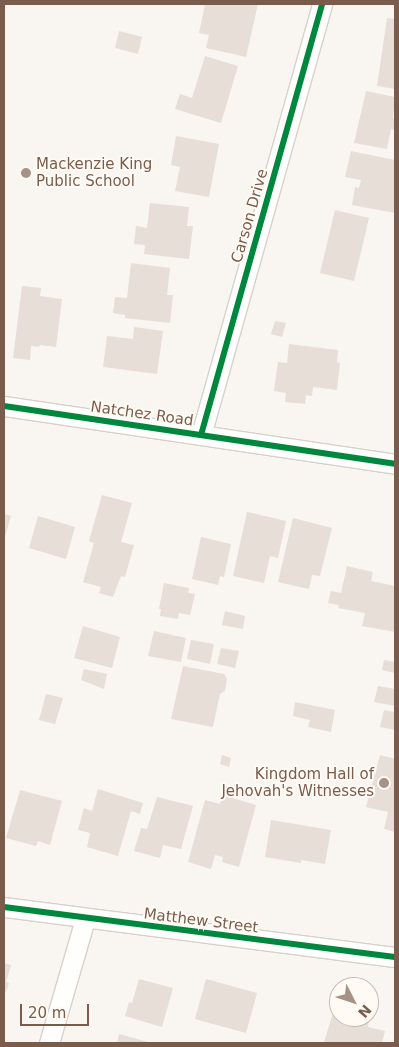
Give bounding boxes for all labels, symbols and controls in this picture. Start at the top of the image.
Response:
place label: Mackenzie King Public School [36,155,152,190]
marker: Mackenzie King Public School [20,167,32,179]
street label: Carson Drive [228,167,272,265]
street label: Natchez Road [89,398,195,430]
place label: Kingdom Hall of Jehovah's Witnesses [221,765,374,800]
marker: Kingdom Hall of Jehovah's Witnesses [378,777,390,789]
street label: Matthew Street [143,905,259,937]
north arrow [329,977,379,1027]
scale bar [22,994,91,1026]
text: N [355,1002,374,1021]
text: 20 m [28,1004,66,1022]

